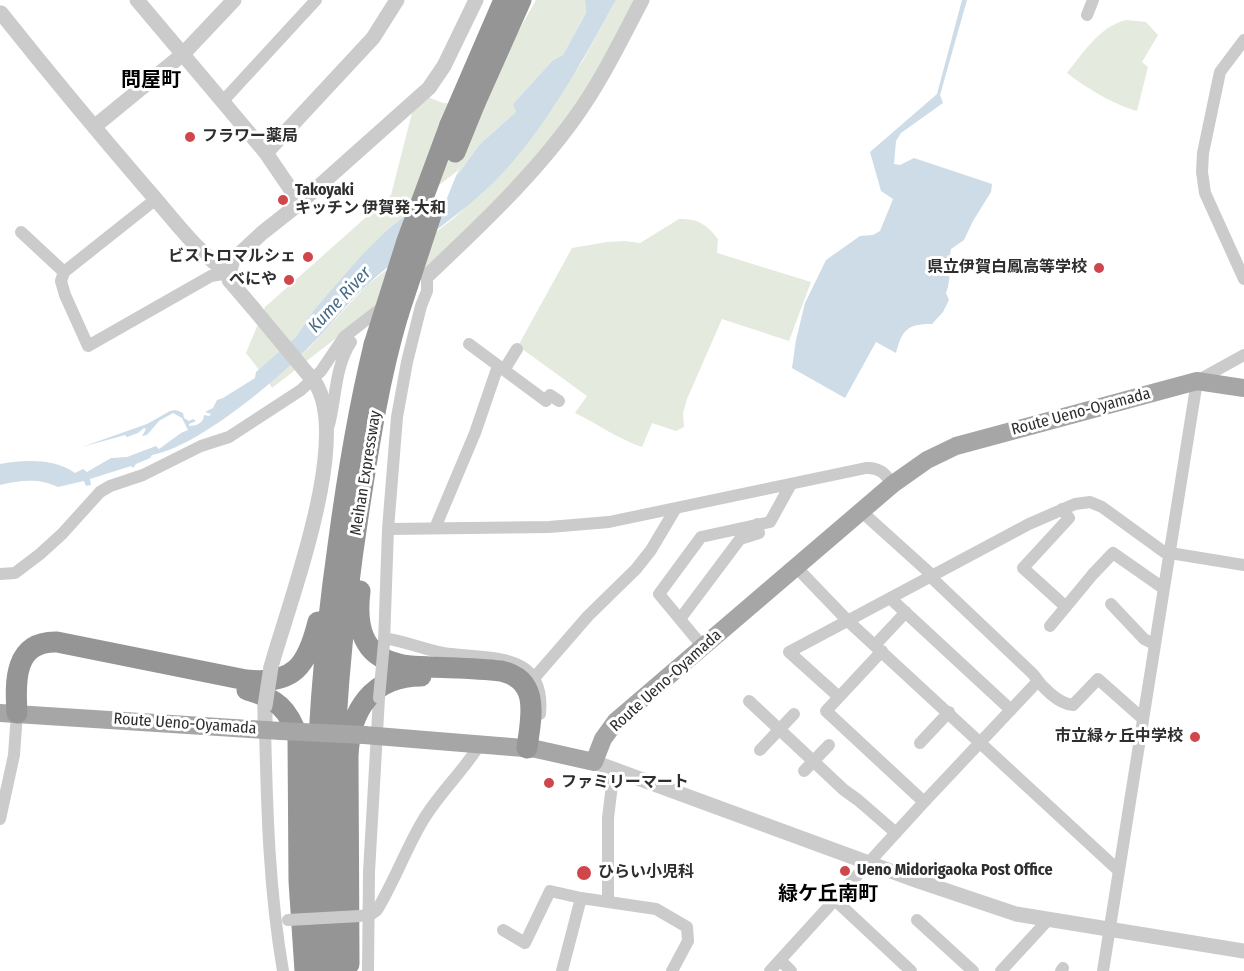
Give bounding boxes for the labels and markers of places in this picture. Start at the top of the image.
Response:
place label: フラワー薬局 [202,127,298,147]
marker: フラワー薬局 [183,130,197,144]
place label: Takoyaki キッチン 伊賀発 大和 [295,181,446,219]
marker: Takoyaki キッチン 伊賀発 大和 [276,193,290,207]
place label: ビストロマルシェ [168,247,296,267]
marker: ビストロマルシェ [301,250,315,264]
place label: 県立伊賀白鳳高等学校 [927,258,1087,278]
marker: 県立伊賀白鳳高等学校 [1092,261,1106,275]
place label: べにや [229,270,277,290]
marker: べにや [282,273,296,287]
place label: 市立緑ヶ丘中学校 [1055,727,1183,747]
marker: 市立緑ヶ丘中学校 [1188,730,1202,744]
place label: ファミリーマート [561,773,689,793]
marker: ファミリーマート [542,776,556,790]
place label: Ueno Midorigaoka Post Office [857,861,1053,881]
place label: ひらい小児科 [598,863,694,883]
marker: ひらい小児科 [575,864,593,882]
marker: Ueno Midorigaoka Post Office [838,864,852,878]

